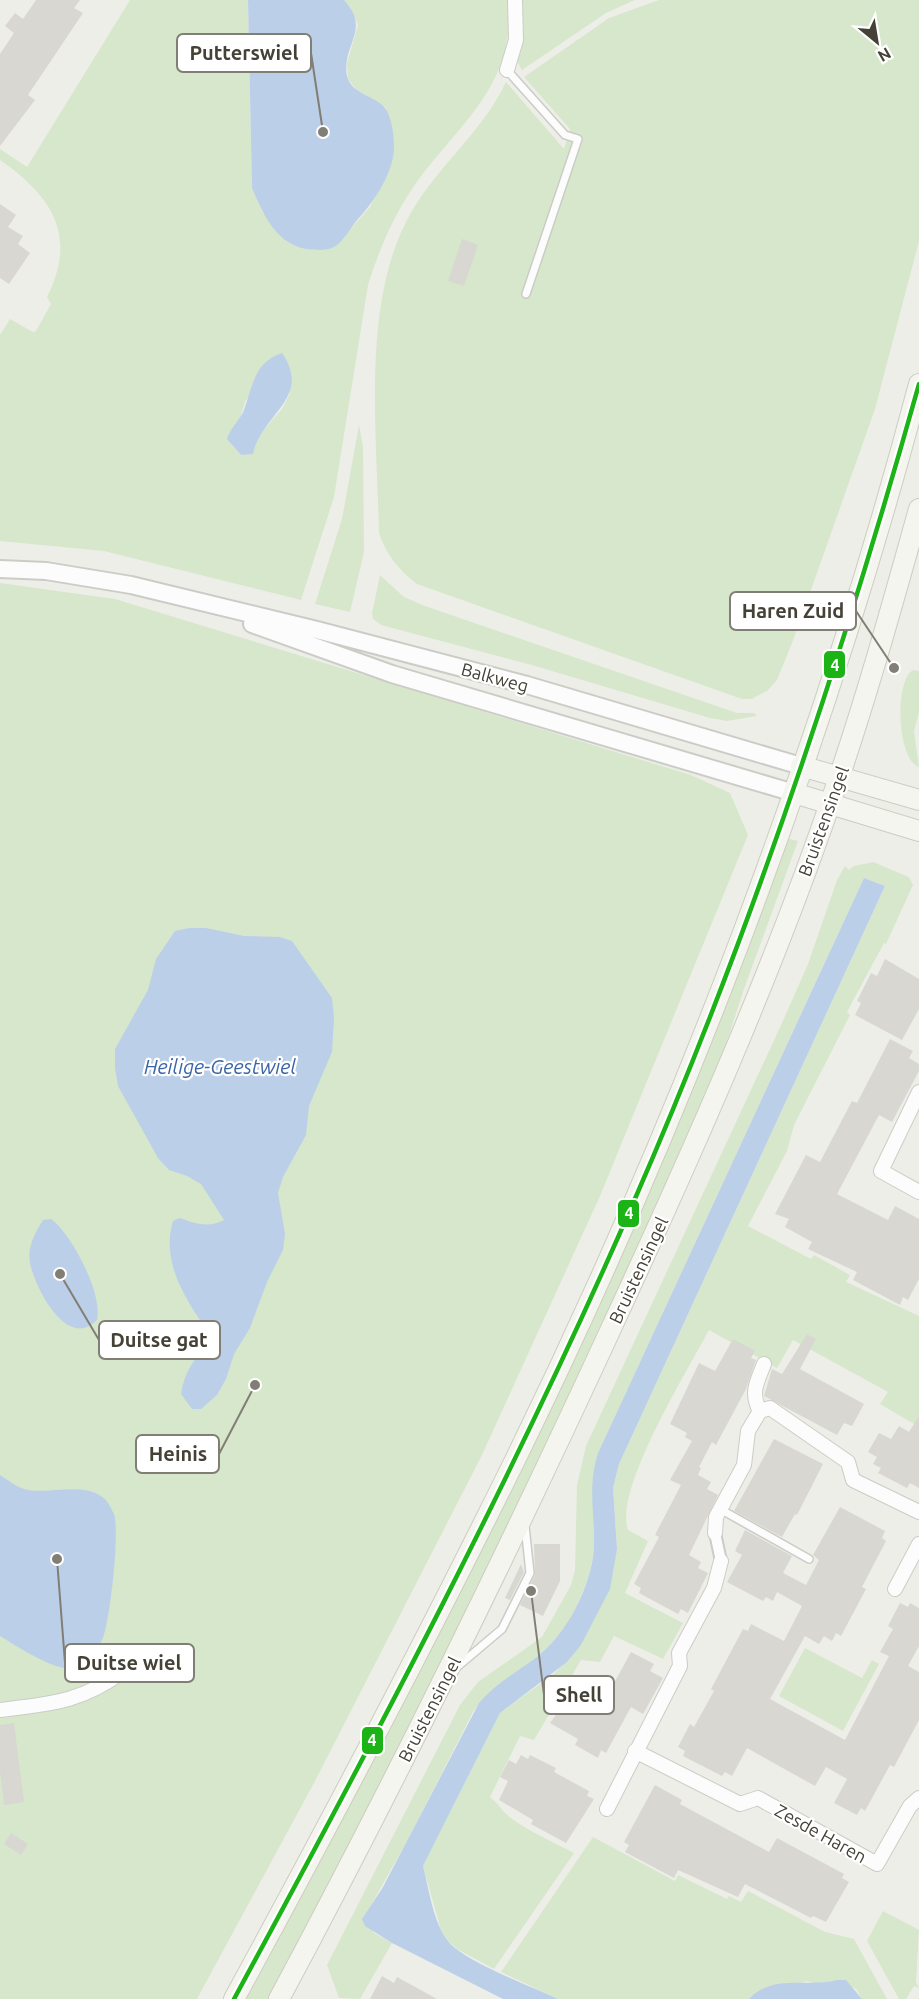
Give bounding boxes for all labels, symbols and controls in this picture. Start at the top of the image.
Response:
north arrow [847,12,907,72]
callout: Putterswiel [177,34,311,72]
text: Putterswiel [189,41,299,64]
text: N [875,44,894,66]
callout: Haren Zuid [730,592,856,630]
text: Haren Zuid [742,599,844,622]
line badge: 4 [823,650,846,679]
text: 4 [830,656,840,674]
street label: Balkweg [459,658,531,696]
street label: Bruistensingel [794,763,852,879]
water label: Heilige-Geestwiel [144,1055,296,1078]
line badge: 4 [617,1199,640,1228]
text: 4 [624,1204,634,1222]
street label: Bruistensingel [605,1213,672,1327]
callout: Duitse gat [99,1321,220,1359]
text: Duitse gat [110,1328,208,1351]
callout: Heinis [136,1435,219,1473]
text: Heinis [149,1442,207,1465]
callout: Duitse wiel [65,1644,194,1682]
text: Duitse wiel [77,1651,181,1674]
street label: Bruistensingel [394,1653,464,1765]
callout: Shell [544,1676,614,1714]
text: Shell [556,1683,602,1706]
line badge: 4 [361,1726,384,1755]
text: 4 [367,1731,377,1749]
street label: Zesde Haren [772,1800,870,1866]

